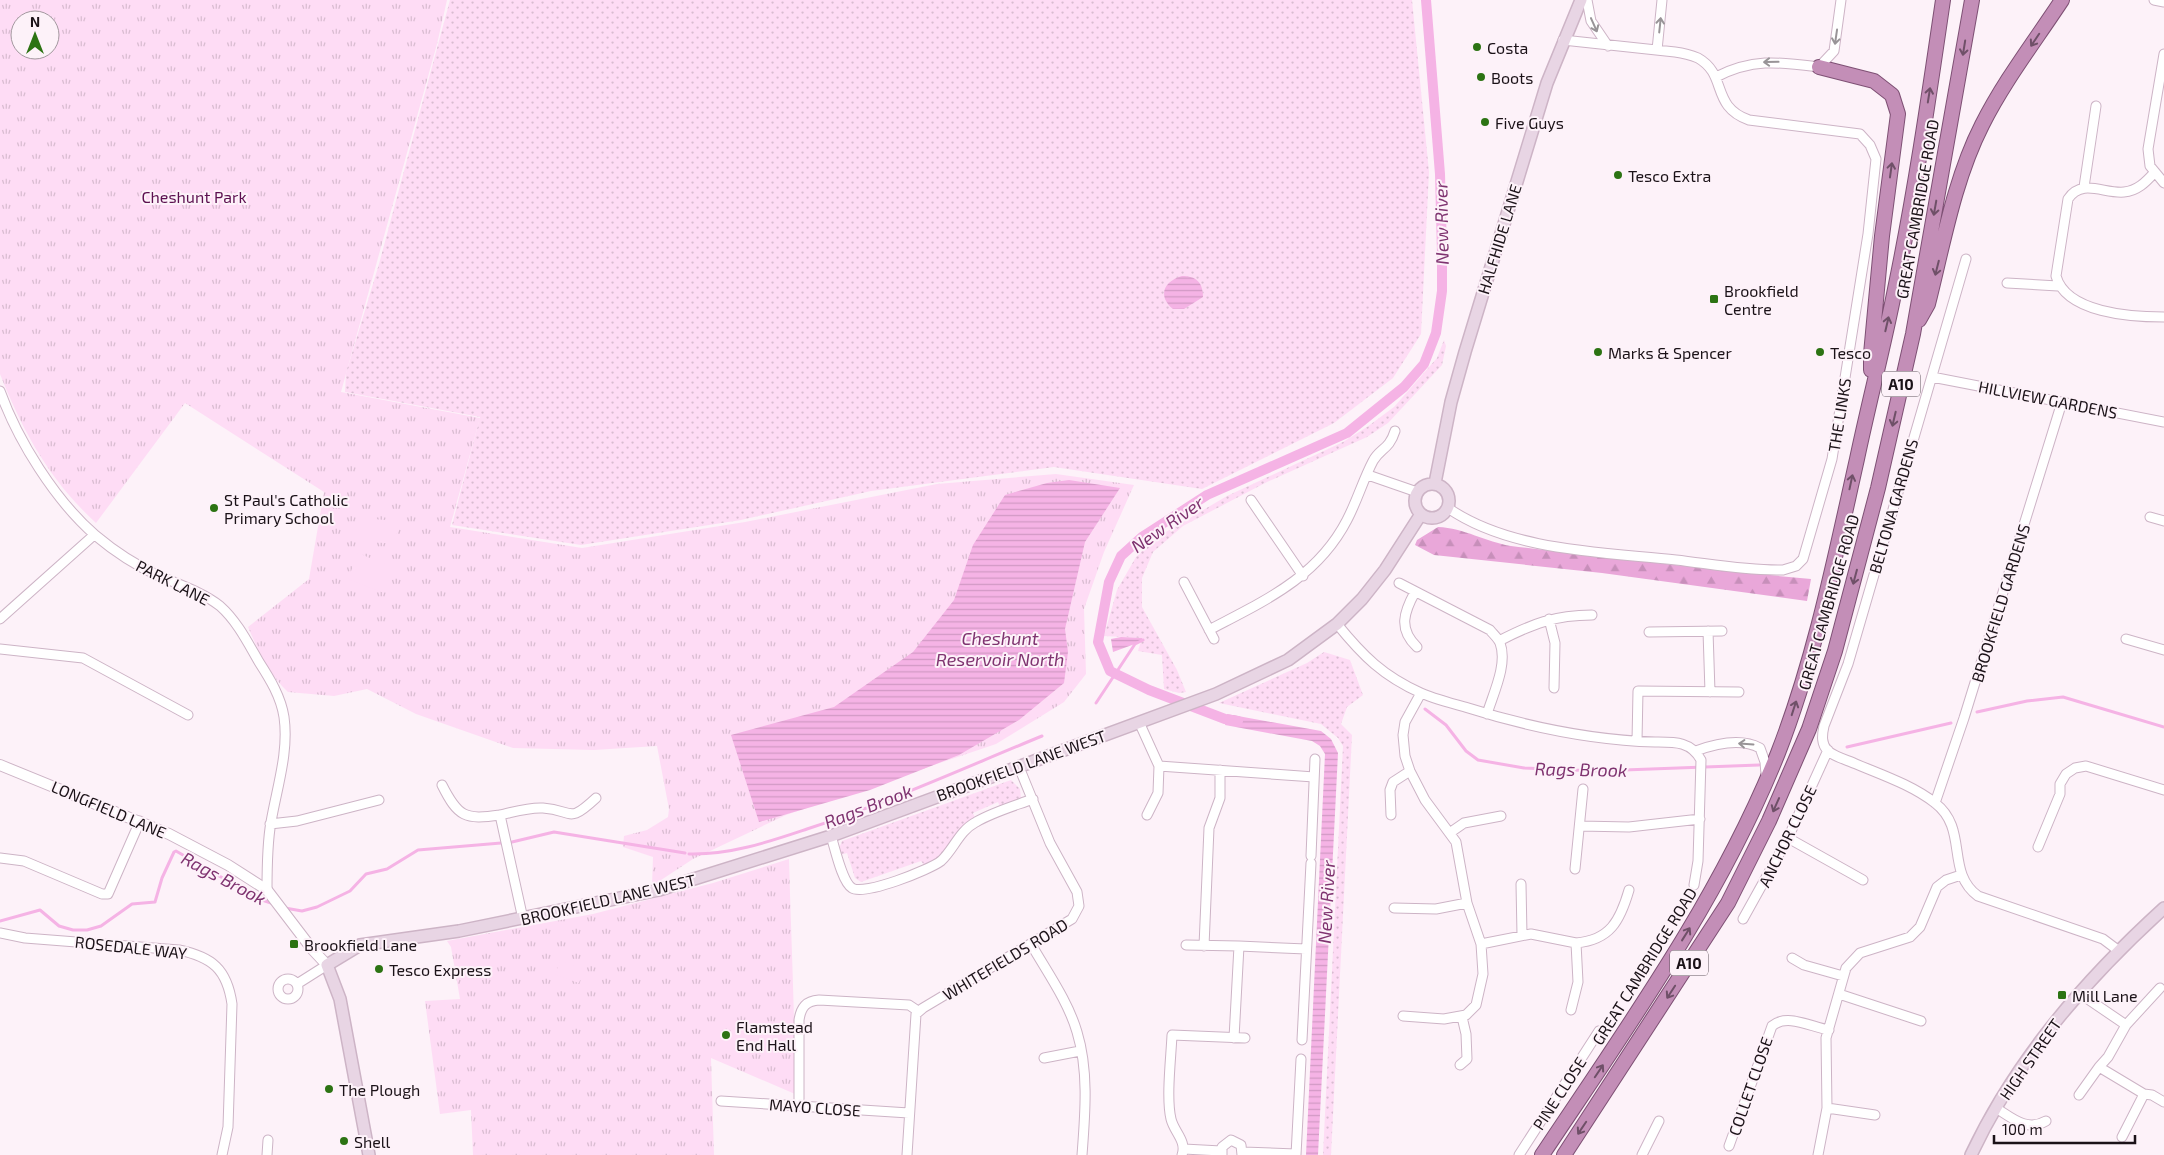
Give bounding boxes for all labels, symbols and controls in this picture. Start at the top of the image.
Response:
north arrow [10,10,60,60]
text: N [30,13,40,30]
one-way arrow [1589,17,1599,32]
one-way arrow [1655,17,1664,33]
one-way arrow [1831,28,1841,44]
one-way arrow [2030,33,2040,47]
place label: Costa [1487,38,1528,57]
one-way arrow [1958,40,1968,56]
marker: Costa [1471,41,1483,53]
one-way arrow [1763,57,1779,66]
place label: Boots [1491,68,1533,87]
marker: Boots [1475,71,1487,83]
one-way arrow [1925,88,1935,104]
place label: Five Guys [1495,113,1564,132]
marker: Five Guys [1479,116,1491,128]
street label: GREAT CAMBRIDGE ROAD [1892,118,1942,300]
one-way arrow [1886,163,1896,179]
place label: Tesco Extra [1628,166,1711,185]
marker: Tesco Extra [1612,169,1624,181]
water label: New River [1429,180,1453,265]
street label: HALFHIDE LANE [1473,182,1525,296]
park label: Cheshunt Park [141,187,247,206]
one-way arrow [1930,200,1940,216]
one-way arrow [1932,260,1941,276]
place label: Brookfield Centre [1724,281,1799,318]
marker: Brookfield Centre [1708,293,1720,305]
one-way arrow [1883,316,1892,332]
place label: Marks & Spencer [1608,343,1732,362]
place label: Tesco [1830,343,1871,362]
marker: Marks & Spencer [1592,346,1604,358]
marker: Tesco [1814,346,1826,358]
road number: A10 [1882,372,1920,396]
street label: HILLVIEW GARDENS [1977,376,2119,422]
street label: THE LINKS [1824,377,1854,453]
one-way arrow [1888,411,1898,427]
street label: BELTONA GARDENS [1865,436,1921,576]
one-way arrow [1847,475,1856,491]
place label: St Paul's Catholic Primary School [224,490,348,527]
water label: New River [1126,491,1208,557]
marker: St Paul's Catholic Primary School [208,502,220,514]
street label: GREAT CAMBRIDGE ROAD [1794,512,1862,692]
street label: BROOKFIELD GARDENS [1967,522,2033,684]
street label: PARK LANE [133,555,213,609]
one-way arrow [1850,568,1860,584]
water label: Cheshunt Reservoir North [936,627,1064,670]
one-way arrow [1789,700,1799,716]
street label: BROOKFIELD LANE WEST [934,725,1108,805]
one-way arrow [1738,740,1754,749]
water label: Rags Brook [1535,757,1627,781]
street label: LONGFIELD LANE [49,776,169,842]
water label: Rags Brook [821,779,915,833]
street label: ANCHOR CLOSE [1754,782,1820,890]
one-way arrow [1771,797,1781,812]
water label: Rags Brook [178,847,270,909]
water label: New River [1313,859,1339,944]
street label: BROOKFIELD LANE WEST [519,870,697,928]
street label: GREAT CAMBRIDGE ROAD [1588,884,1700,1048]
street label: WHITEFIELDS ROAD [939,914,1071,1004]
one-way arrow [1681,927,1692,941]
street label: ROSEDALE WAY [74,932,188,962]
place label: Brookfield Lane [304,935,417,954]
marker: Brookfield Lane [288,938,300,950]
road number: A10 [1670,950,1708,976]
place label: Tesco Express [389,960,491,979]
marker: Tesco Express [373,963,385,975]
one-way arrow [1666,984,1676,998]
place label: Mill Lane [2072,986,2138,1005]
marker: Mill Lane [2056,989,2068,1001]
street label: HIGH STREET [1995,1015,2065,1103]
place label: Flamstead End Hall [736,1017,813,1054]
marker: Flamstead End Hall [720,1029,732,1041]
street label: COLLET CLOSE [1724,1034,1776,1138]
street label: PINE CLOSE [1528,1053,1590,1133]
one-way arrow [1594,1064,1604,1078]
place label: The Plough [339,1080,420,1099]
marker: The Plough [323,1083,335,1095]
street label: MAYO CLOSE [768,1094,862,1120]
scale bar [1994,1112,2135,1144]
one-way arrow [1577,1120,1587,1134]
text: 100 m [2002,1120,2043,1138]
place label: Shell [354,1132,391,1151]
marker: Shell [338,1135,350,1147]

